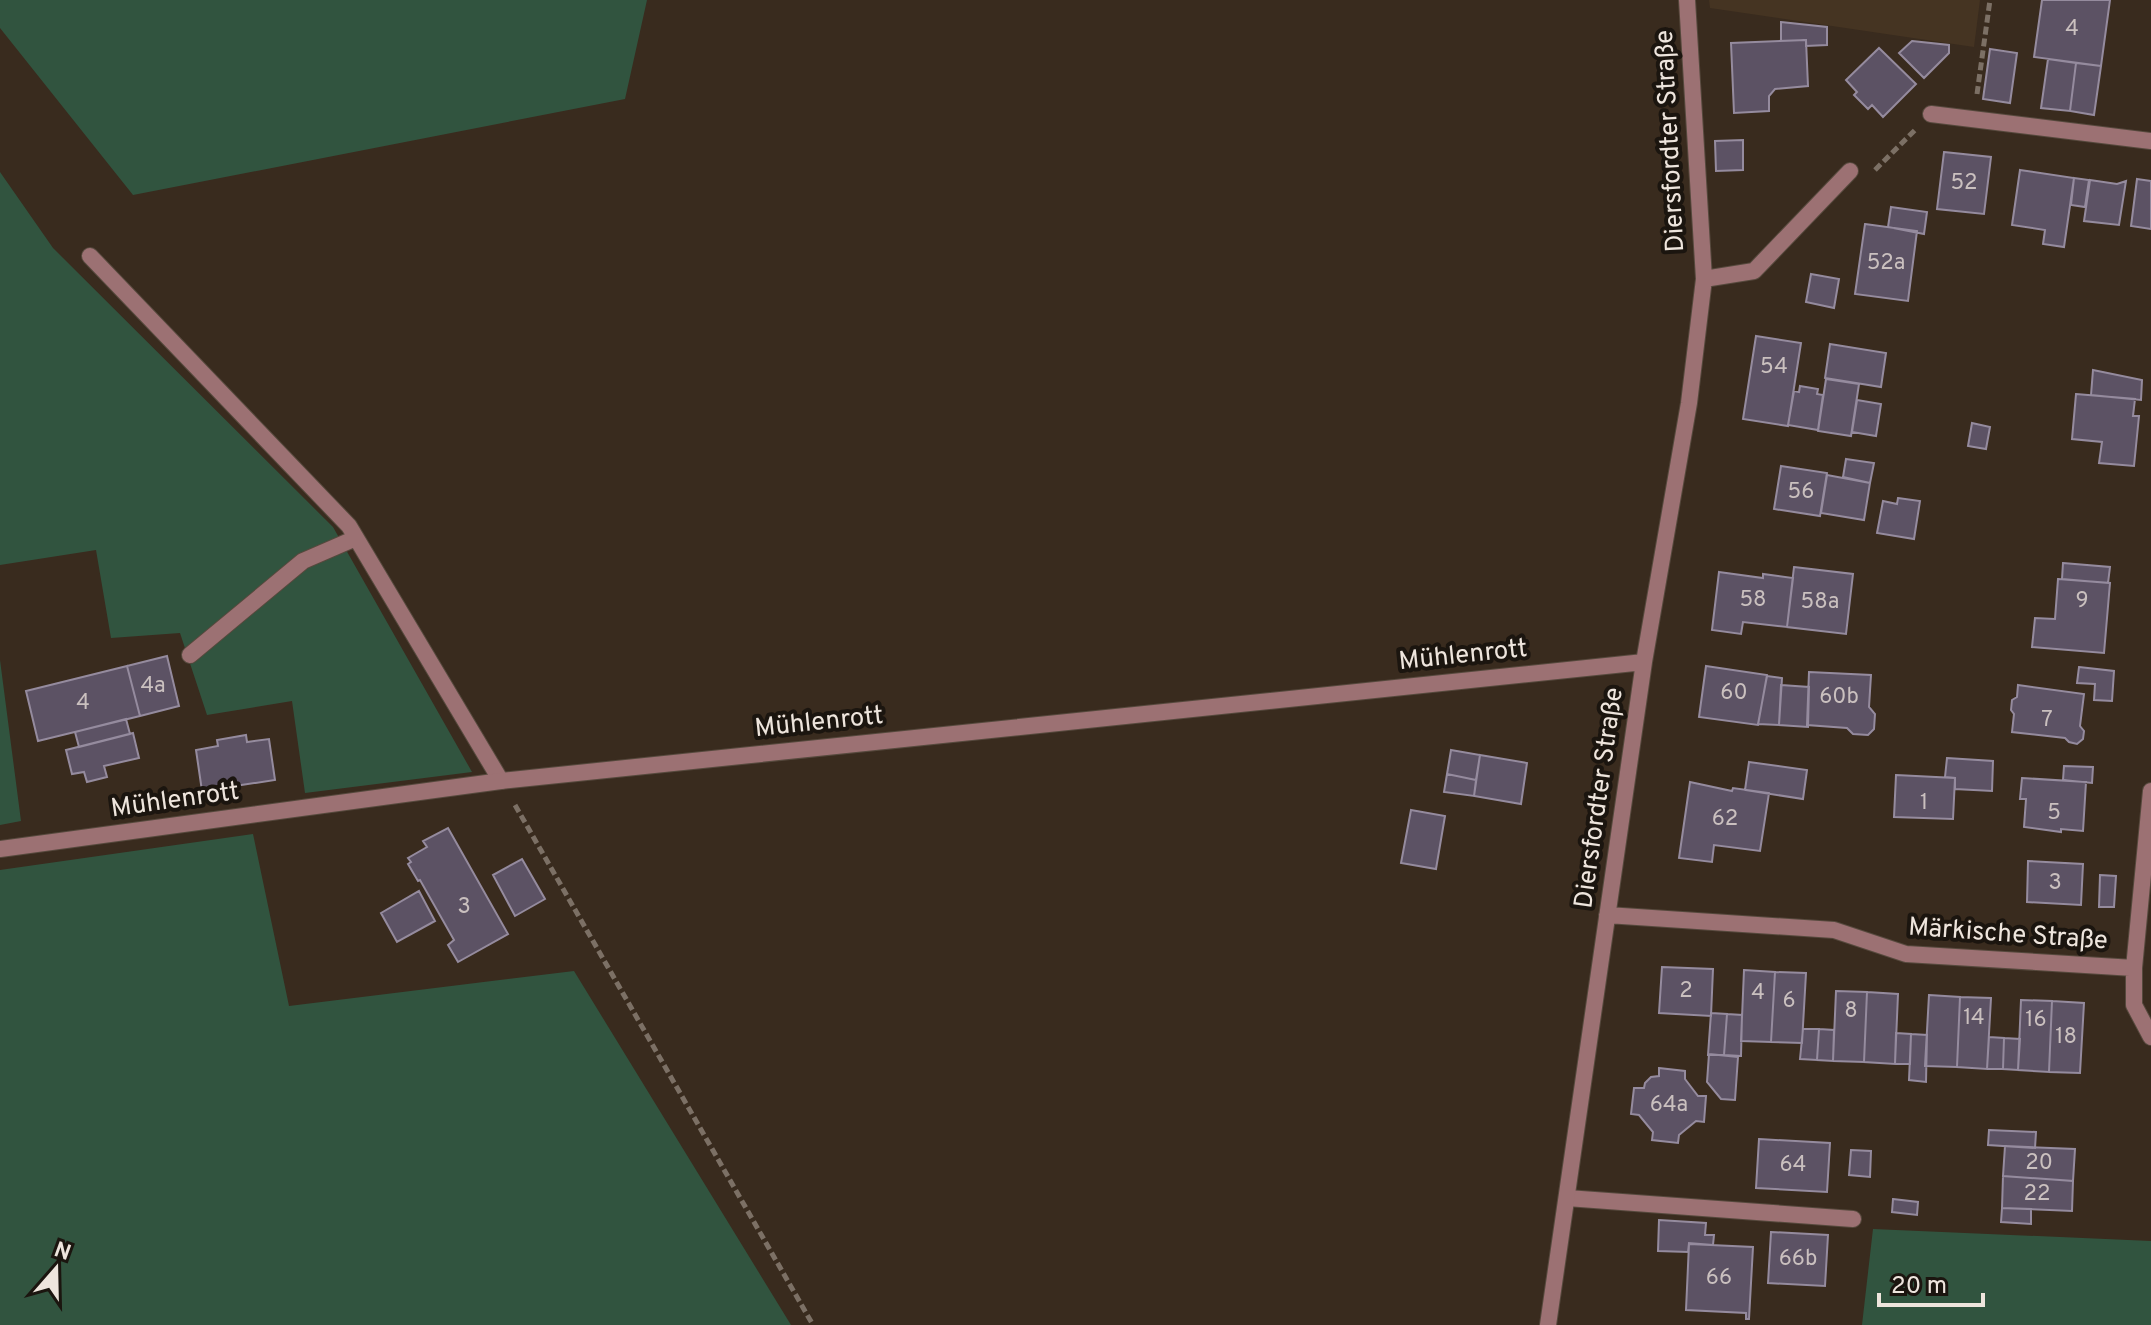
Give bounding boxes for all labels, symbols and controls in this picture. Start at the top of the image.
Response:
house number: 4 [2065,16,2079,43]
street label: Diersfordter Straße [1649,29,1693,253]
house number: 52 [1950,170,1978,197]
house number: 52a [1867,250,1905,277]
house number: 54 [1760,354,1788,381]
house number: 56 [1788,479,1814,506]
house number: 58 [1739,587,1767,614]
house number: 9 [2075,588,2089,615]
house number: 58a [1801,589,1839,616]
street label: Mühlenrott [1397,633,1529,679]
house number: 4a [140,673,166,700]
house number: 60 [1720,680,1748,707]
house number: 60b [1819,684,1859,711]
street label: Diersfordter Straße [1568,685,1632,911]
house number: 4 [76,690,90,717]
street label: Mühlenrott [753,700,885,746]
house number: 7 [2041,707,2053,734]
street label: Mühlenrott [109,776,241,826]
house number: 1 [1920,790,1928,817]
house number: 5 [2047,800,2061,827]
house number: 62 [1712,806,1738,833]
house number: 3 [2048,870,2062,897]
house number: 3 [457,894,471,921]
street label: Märkische Straße [1907,912,2109,958]
house number: 2 [1679,978,1693,1005]
house number: 4 [1751,980,1765,1007]
house number: 6 [1782,988,1796,1015]
house number: 8 [1844,998,1858,1025]
house number: 14 [1963,1005,1985,1032]
house number: 16 [2025,1007,2047,1034]
house number: 18 [2055,1024,2077,1051]
house number: 64a [1650,1092,1688,1119]
house number: 20 [2025,1150,2053,1177]
house number: 64 [1780,1152,1806,1179]
house number: 22 [2024,1181,2050,1208]
north arrow [16,1229,96,1309]
text: N [50,1237,74,1268]
house number: 66b [1779,1246,1817,1273]
scale bar [1879,1257,1983,1307]
house number: 66 [1706,1265,1732,1292]
text: 20 m [1891,1272,1947,1302]

